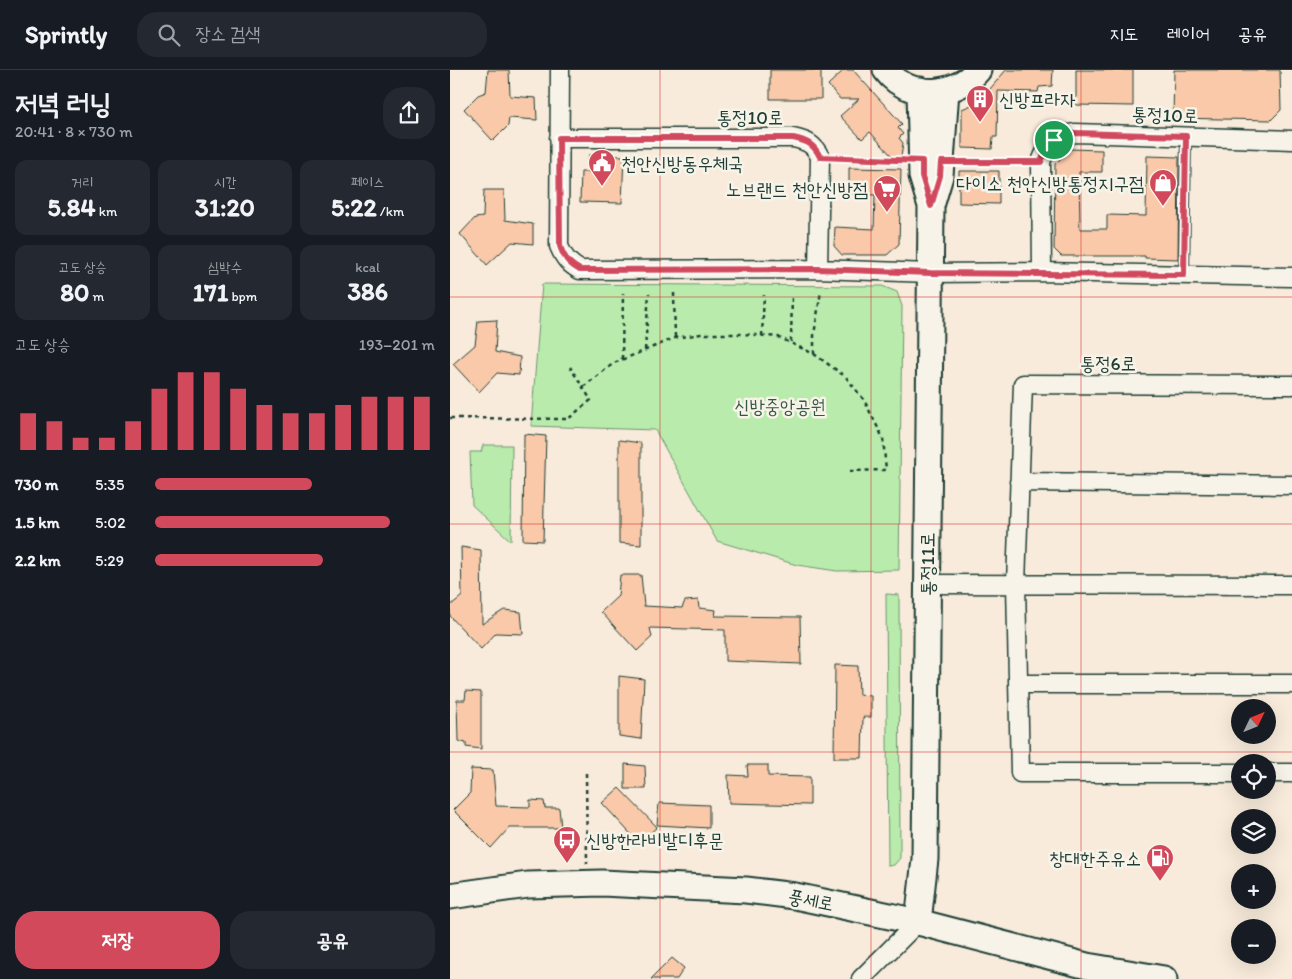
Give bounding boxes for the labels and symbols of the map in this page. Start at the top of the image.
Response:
building icon: 신방프라자 [965,84,995,123]
place label: 신방프라자 [999,88,1075,111]
street label: 통정10로 [1131,102,1199,128]
street label: 통정10로 [717,106,783,129]
pin [1033,119,1075,161]
public building icon: 천안신방동우체국 [587,148,617,187]
place label: 천안신방동우체국 [621,152,743,175]
shop icon: 다이소 천안신방통정지구점 [1148,168,1178,207]
place label: 다이소 천안신방통정지구점 [956,172,1144,195]
supermarket icon: 노브랜드 천안신방점 [872,174,902,213]
place label: 노브랜드 천안신방점 [726,178,868,201]
street label: 통정6로 [1080,352,1136,375]
park label: 신방중앙공원 [734,395,826,418]
street label: 통정11로 [916,532,939,596]
north arrow [1231,699,1276,744]
bus stop icon: 신방한라비발디후문 [552,825,582,864]
place label: 신방한라비발디후문 [586,829,724,852]
fuel station icon: 창대한주유소 [1145,843,1175,882]
place label: 창대한주유소 [1049,847,1141,870]
street label: 풍세로 [786,884,836,916]

